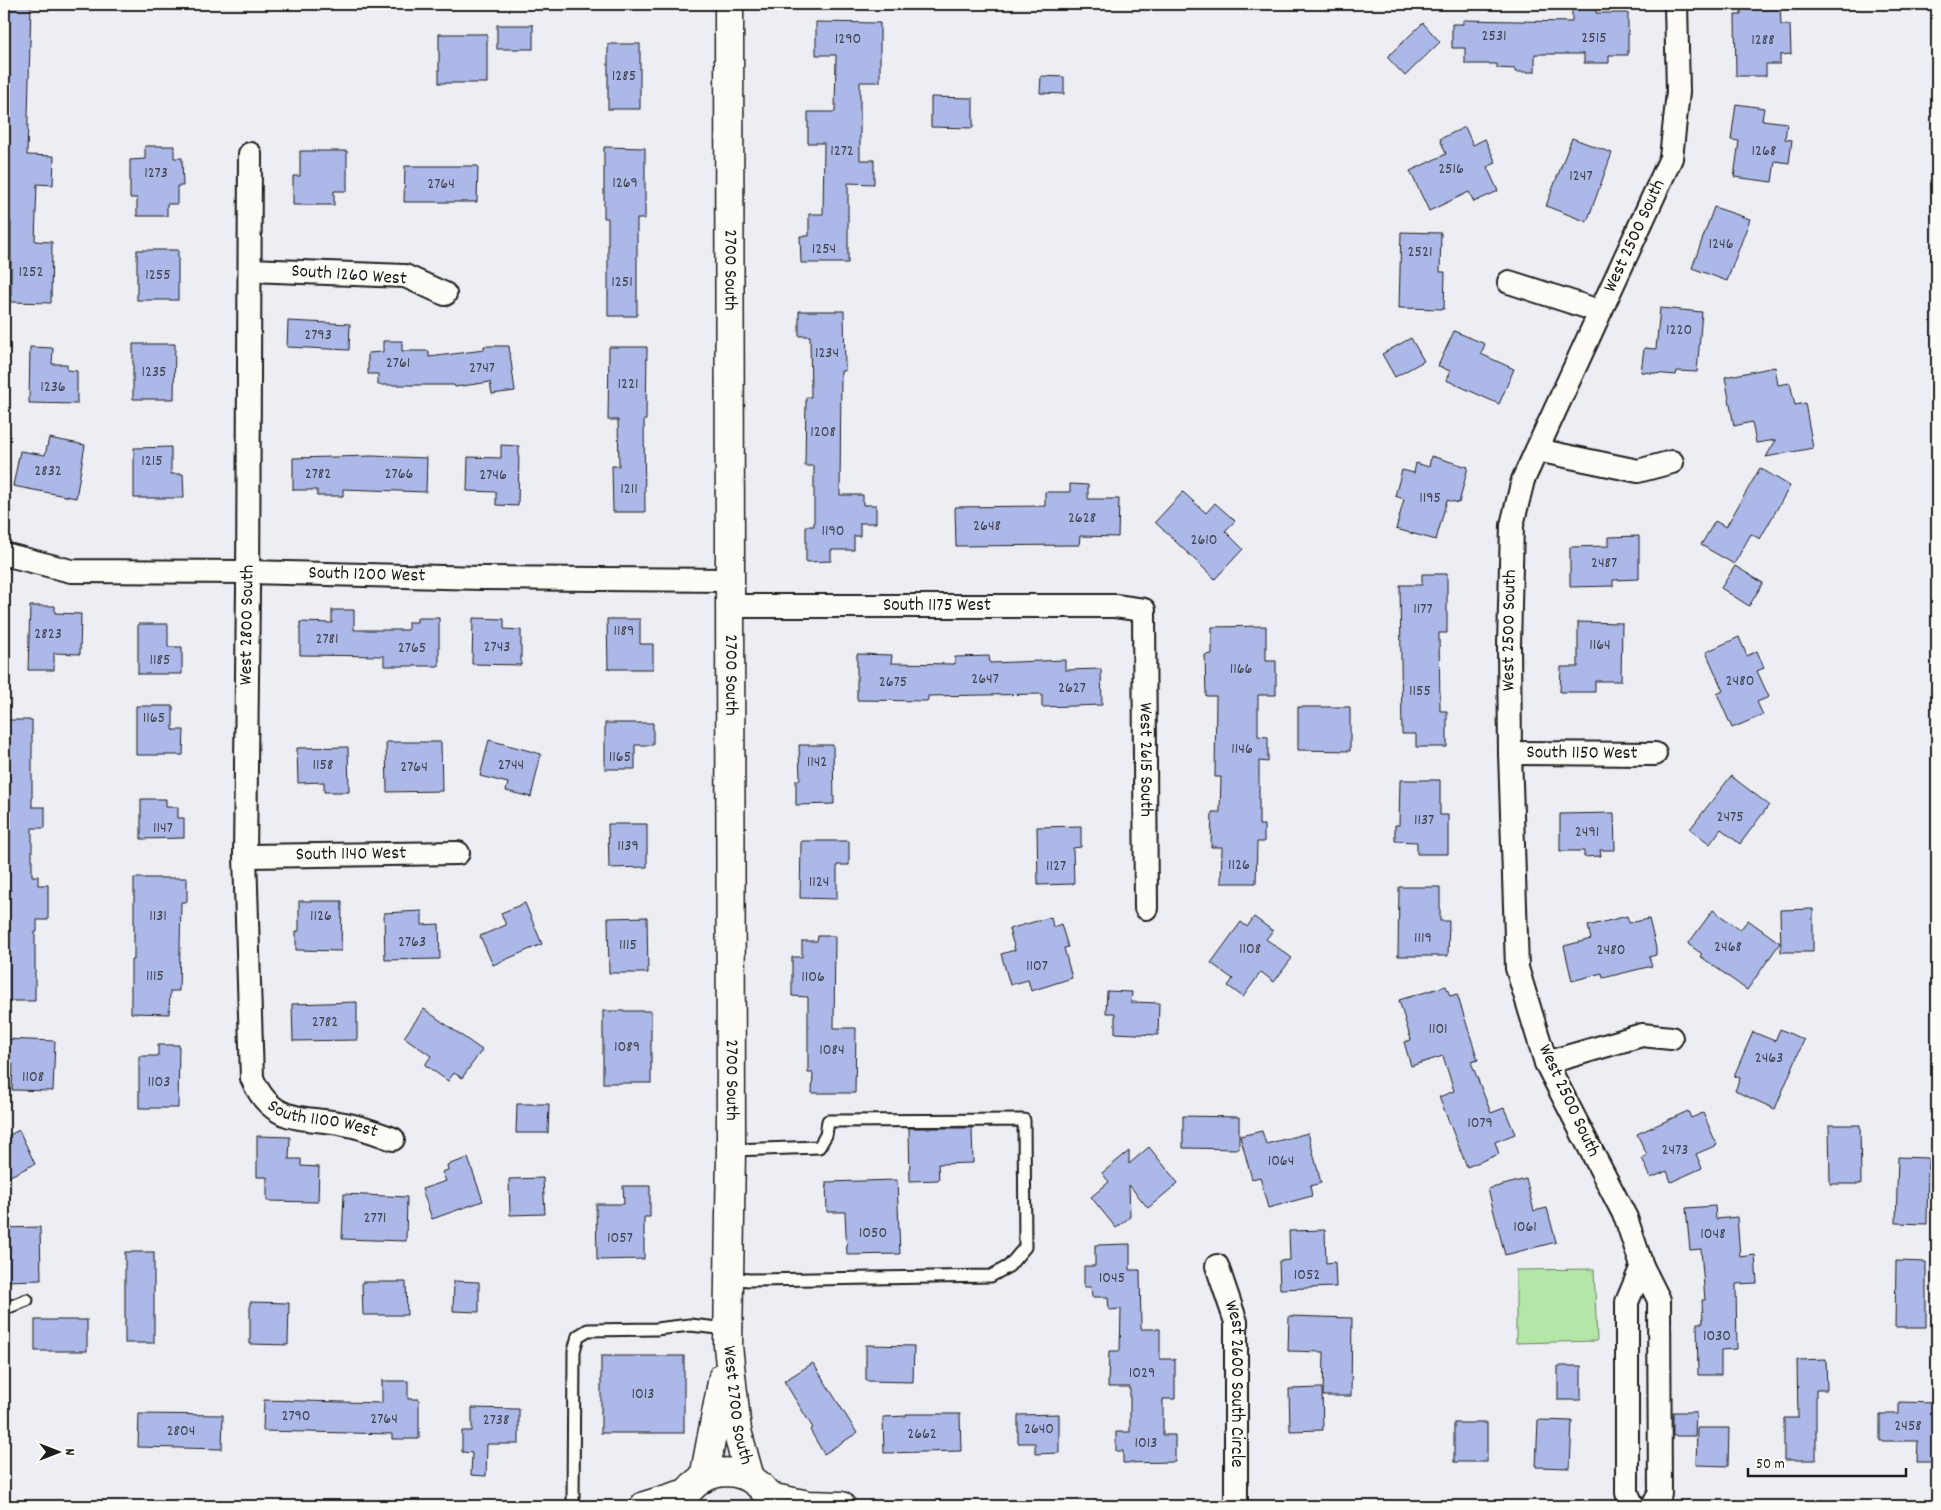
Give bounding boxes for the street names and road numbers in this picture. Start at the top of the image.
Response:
street label: West 2500 South [1597,175,1673,297]
street label: 2700 South [716,229,743,311]
street label: South 1260 West [290,258,408,294]
street label: South 1200 West [308,560,426,590]
street label: West 2800 South [233,565,263,685]
street label: West 2500 South [1495,569,1524,691]
street label: South 1175 West [883,593,991,620]
street label: 2700 South [717,634,744,716]
street label: West 2615 South [1131,702,1159,817]
street label: South 1150 West [1526,740,1638,767]
street label: South 1140 West [296,840,406,869]
street label: 2700 South [717,1039,744,1121]
street label: West 2500 South [1530,1040,1606,1162]
street label: South 1100 West [261,1094,381,1146]
street label: West 2600 South Circle [1216,1297,1250,1467]
street label: West 2700 South [715,1344,759,1468]

